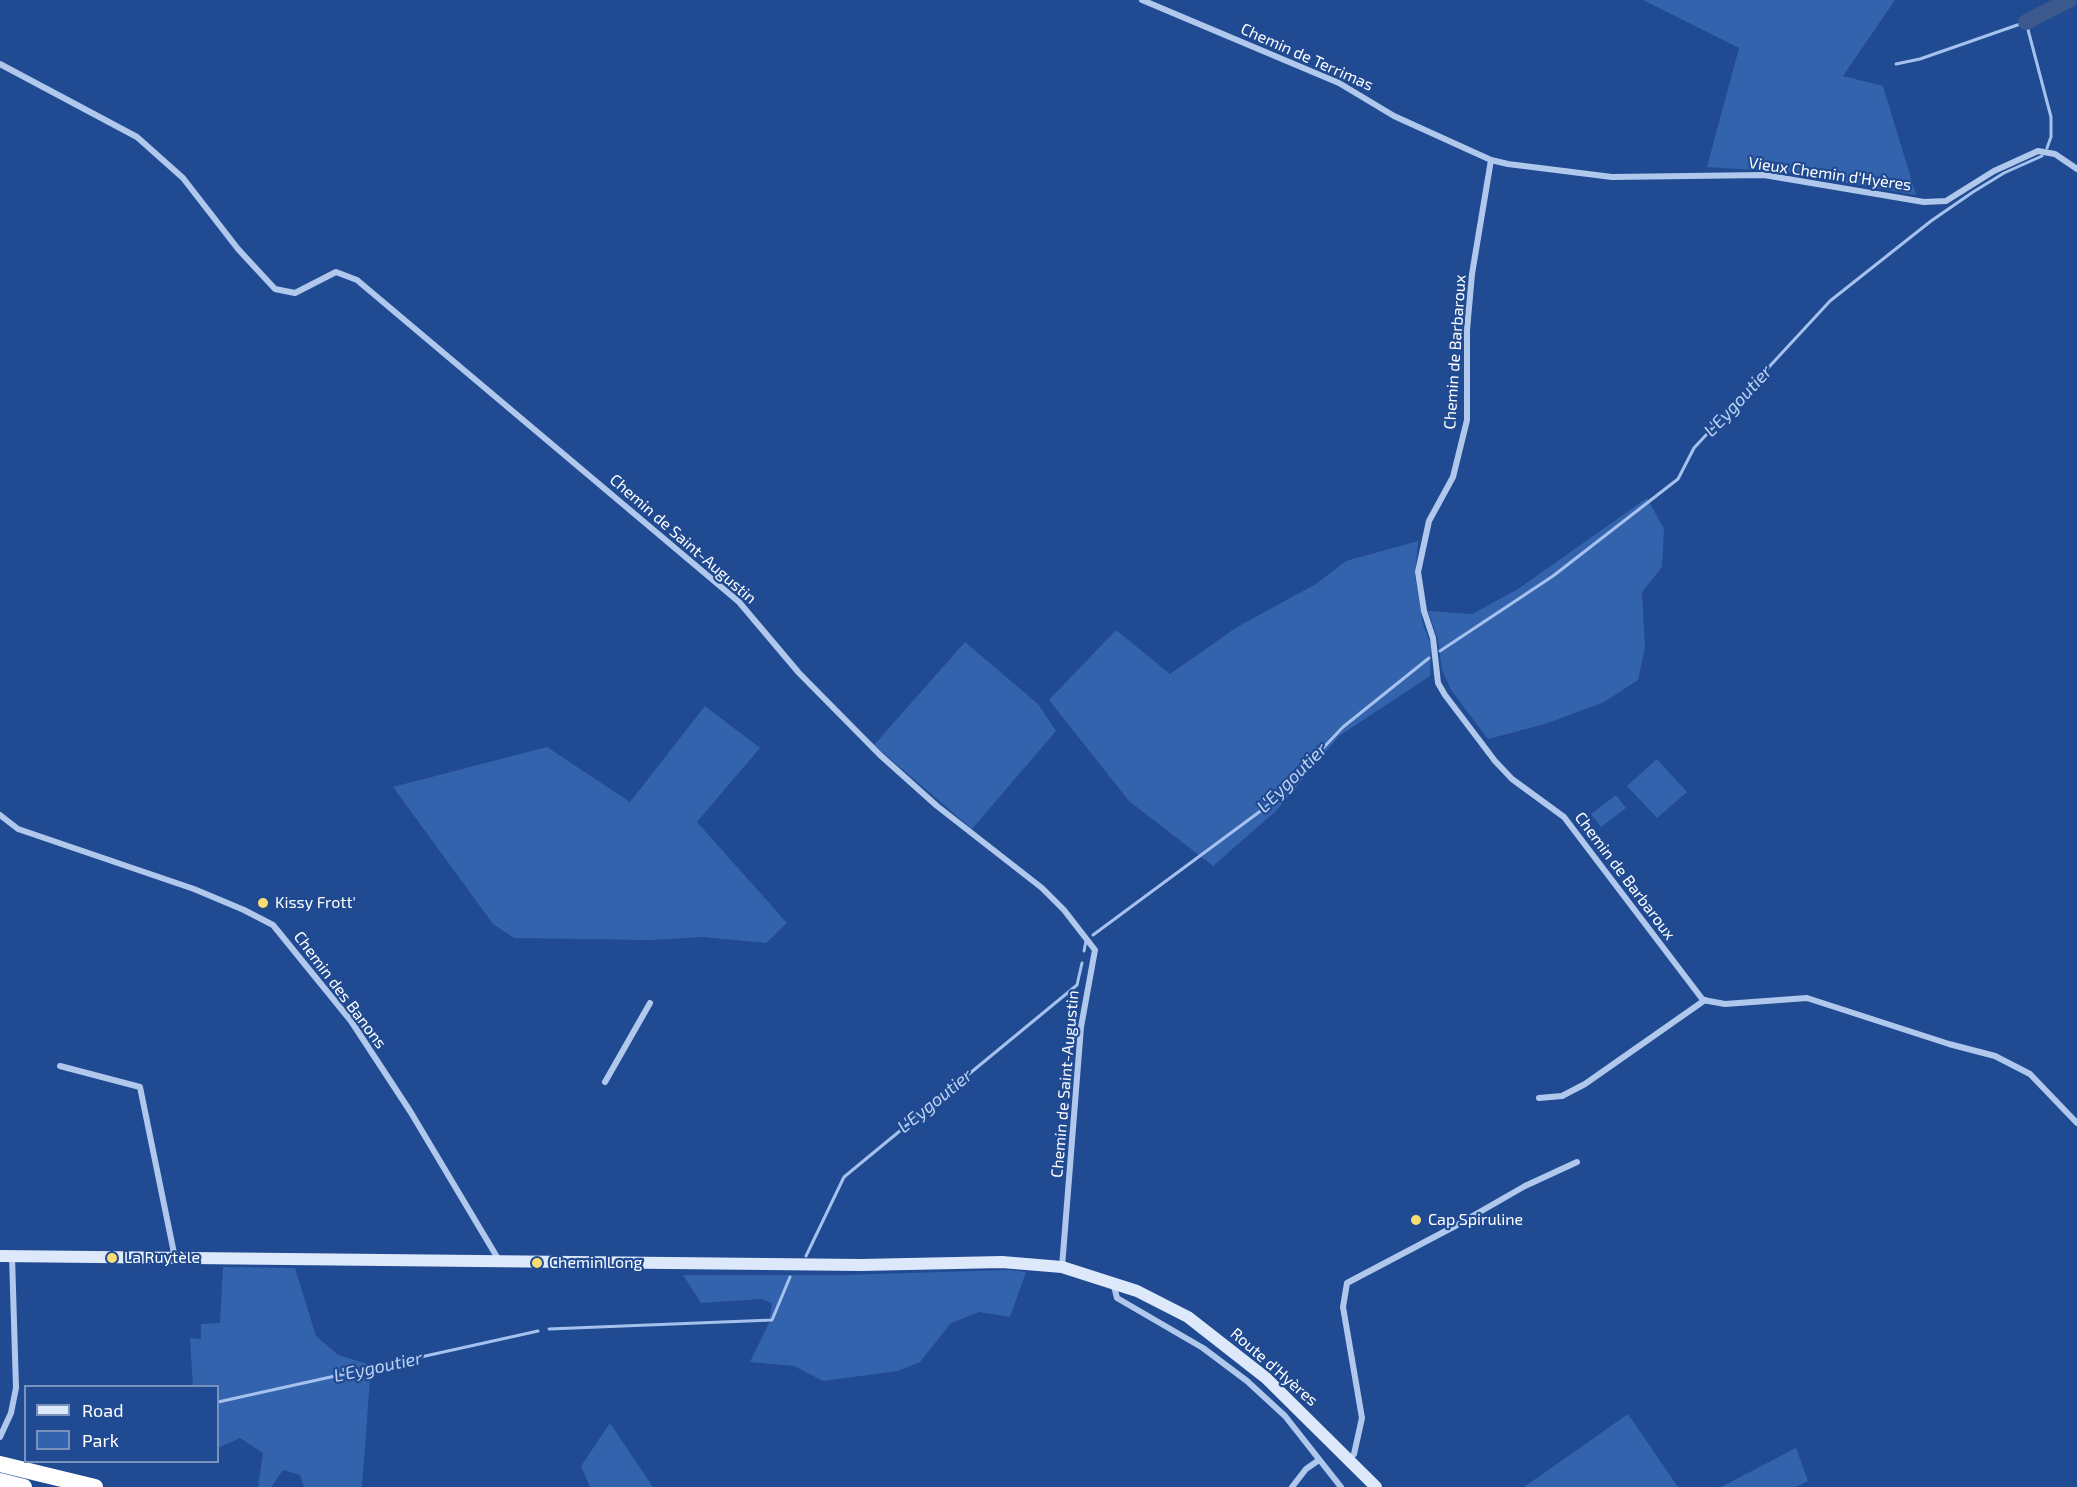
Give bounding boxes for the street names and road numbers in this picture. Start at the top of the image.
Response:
street label: Chemin de Terrimas [1238,19,1376,95]
street label: Vieux Chemin d'Hyères [1747,153,1913,195]
street label: Chemin de Barbaroux [1440,274,1470,430]
street label: Chemin de Saint-Augustin [606,470,760,608]
street label: Chemin de Barbaroux [1571,808,1679,944]
street label: Chemin des Banons [290,928,390,1052]
street label: Chemin de Saint-Augustin [1047,989,1083,1179]
street label: Route d'Hyères [1226,1324,1322,1410]

